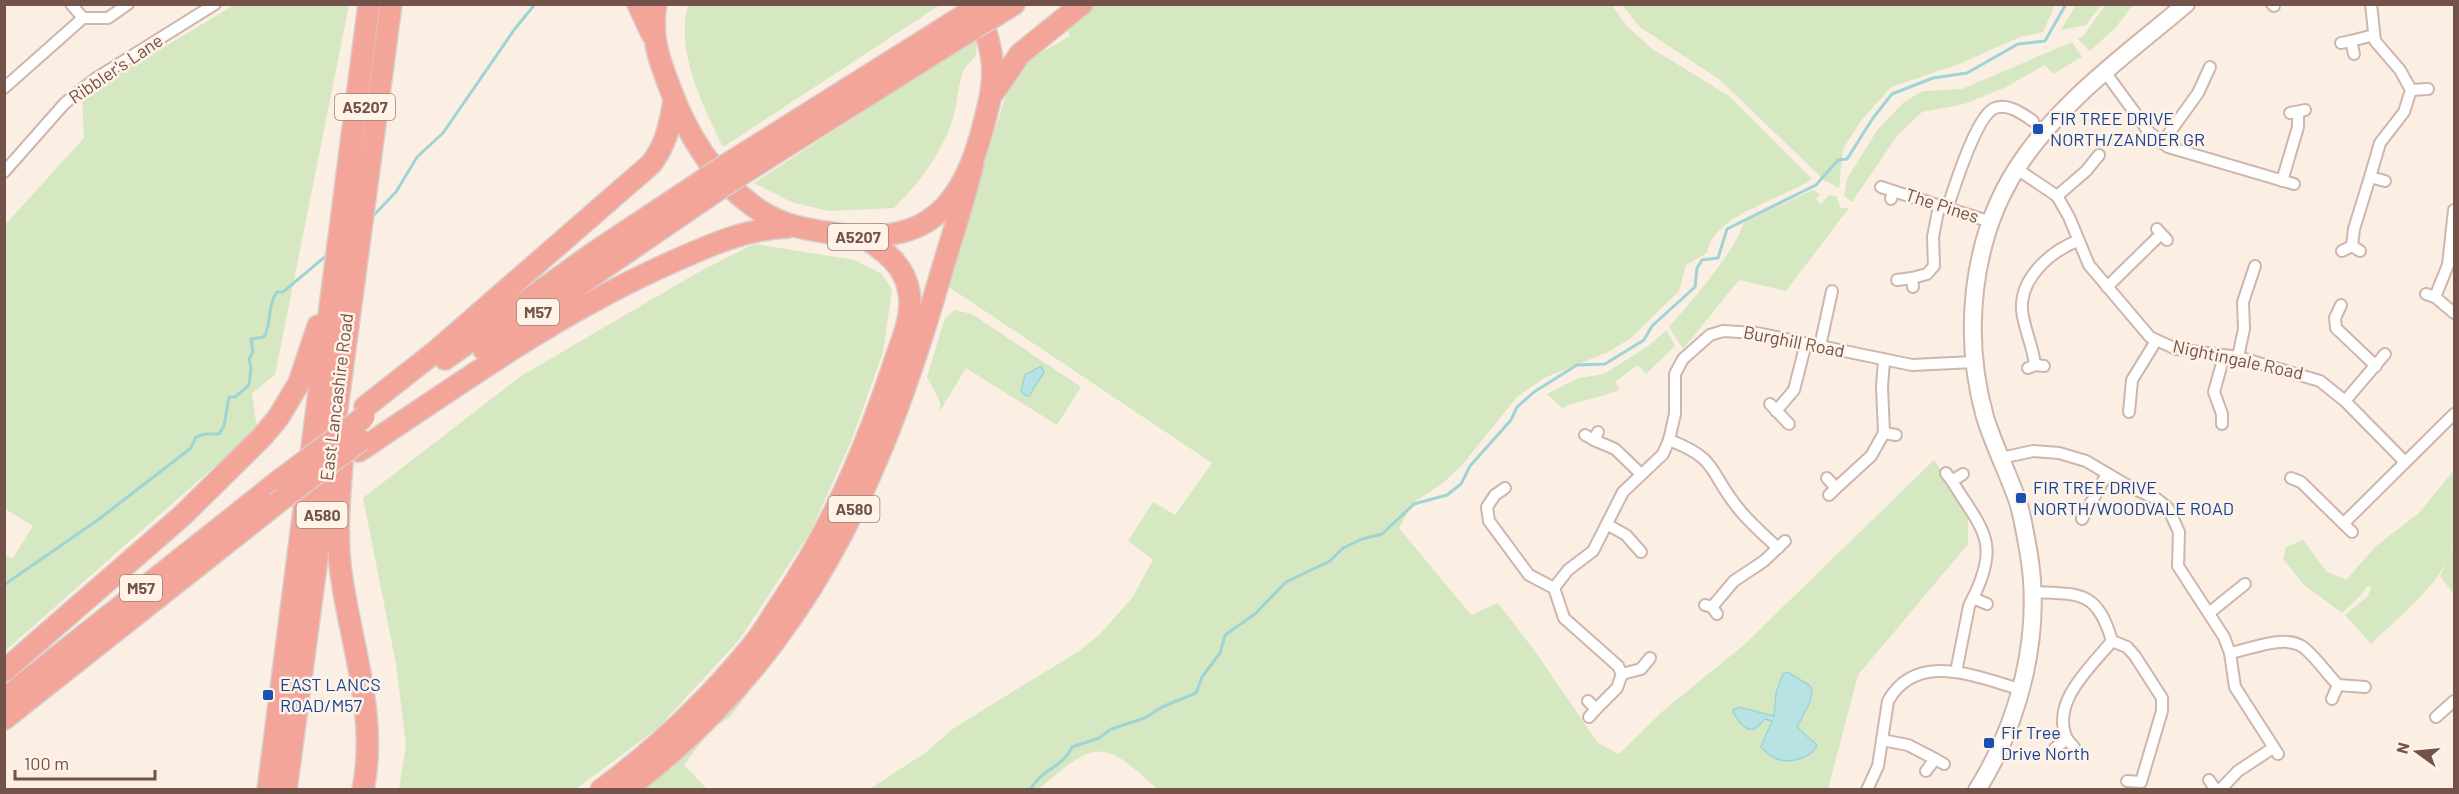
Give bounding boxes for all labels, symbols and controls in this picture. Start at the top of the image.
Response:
street label: Ribbler's Lane [64,29,167,108]
road number: A5207 [335,94,395,120]
place label: FIR TREE DRIVE NORTH/ZANDER GR [2050,107,2205,150]
marker: FIR TREE DRIVE NORTH/ZANDER GR [2031,122,2045,136]
street label: The Pines [1903,183,1982,227]
road number: A5207 [828,224,888,250]
road number: M57 [517,299,559,325]
street label: East Lancashire Road [315,312,357,482]
street label: Burghill Road [1742,320,1847,362]
street label: Nightingale Road [2171,334,2305,384]
place label: FIR TREE DRIVE NORTH/WOODVALE ROAD [2033,476,2234,519]
marker: FIR TREE DRIVE NORTH/WOODVALE ROAD [2014,491,2028,505]
road number: A580 [828,496,880,522]
road number: A580 [296,502,348,528]
road number: M57 [120,575,162,601]
place label: EAST LANCS ROAD/M57 [280,673,381,716]
marker: EAST LANCS ROAD/M57 [261,688,275,702]
place label: Fir Tree Drive North [2001,721,2090,764]
north arrow [2387,722,2447,782]
marker: Fir Tree Drive North [1982,736,1996,750]
text: N [2391,740,2413,756]
scale bar [15,743,154,781]
text: 100 m [24,752,69,774]

